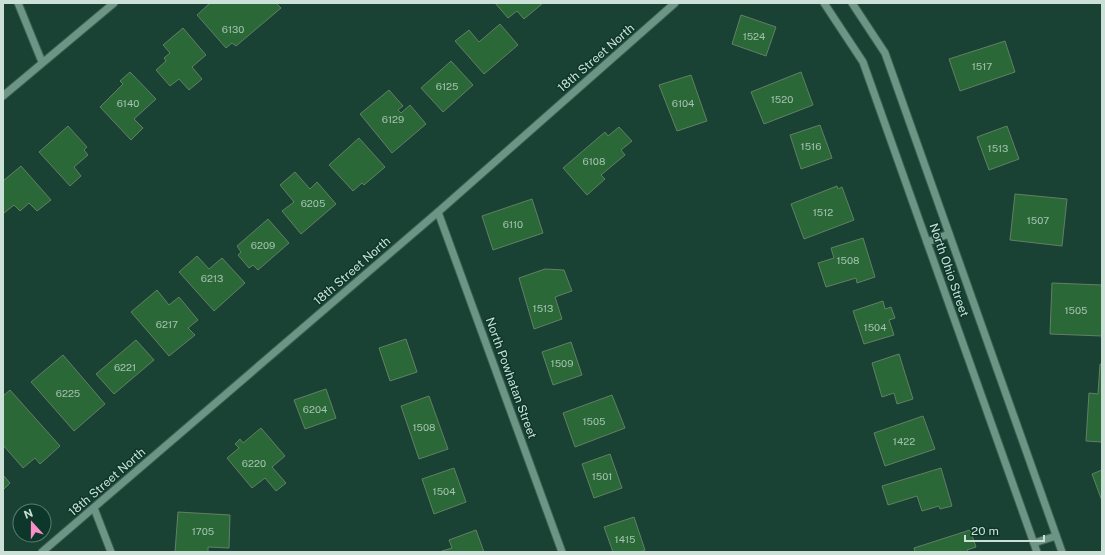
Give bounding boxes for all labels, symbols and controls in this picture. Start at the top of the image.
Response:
street label: 18th Street North [555,21,637,95]
house number: 6130 [222,23,244,35]
house number: 1524 [743,30,765,42]
house number: 1517 [972,60,992,72]
house number: 6125 [436,80,458,92]
house number: 1520 [771,93,793,105]
house number: 6140 [117,97,139,109]
house number: 6104 [672,97,694,109]
house number: 6129 [382,113,404,125]
house number: 1516 [801,140,821,152]
house number: 1513 [988,142,1008,154]
house number: 6108 [583,155,605,167]
house number: 6205 [301,197,325,209]
house number: 1512 [813,206,833,218]
house number: 1507 [1027,214,1049,226]
house number: 6110 [503,218,523,230]
street label: North Ohio Street [926,221,972,319]
street label: 18th Street North [311,234,393,308]
house number: 6209 [251,239,275,251]
house number: 1508 [836,254,860,266]
house number: 6213 [201,272,223,284]
house number: 1513 [533,302,553,314]
house number: 1505 [1064,304,1088,316]
street label: North Powhatan Street [483,316,540,441]
house number: 6217 [156,318,178,330]
house number: 1504 [864,321,886,333]
house number: 1509 [551,357,573,369]
house number: 6221 [114,361,136,373]
house number: 6225 [56,387,80,399]
house number: 6204 [303,403,327,415]
house number: 1505 [582,415,606,427]
house number: 1508 [412,421,436,433]
house number: 1422 [893,435,915,447]
street label: 18th Street North [66,445,148,519]
house number: 6220 [242,457,266,469]
house number: 1501 [592,470,612,482]
house number: 1504 [433,485,455,497]
north arrow [12,503,52,543]
text: N [22,507,35,521]
scale bar [965,517,1044,543]
text: 20 m [971,524,999,538]
house number: 1705 [192,525,214,537]
house number: 1415 [615,533,635,545]

